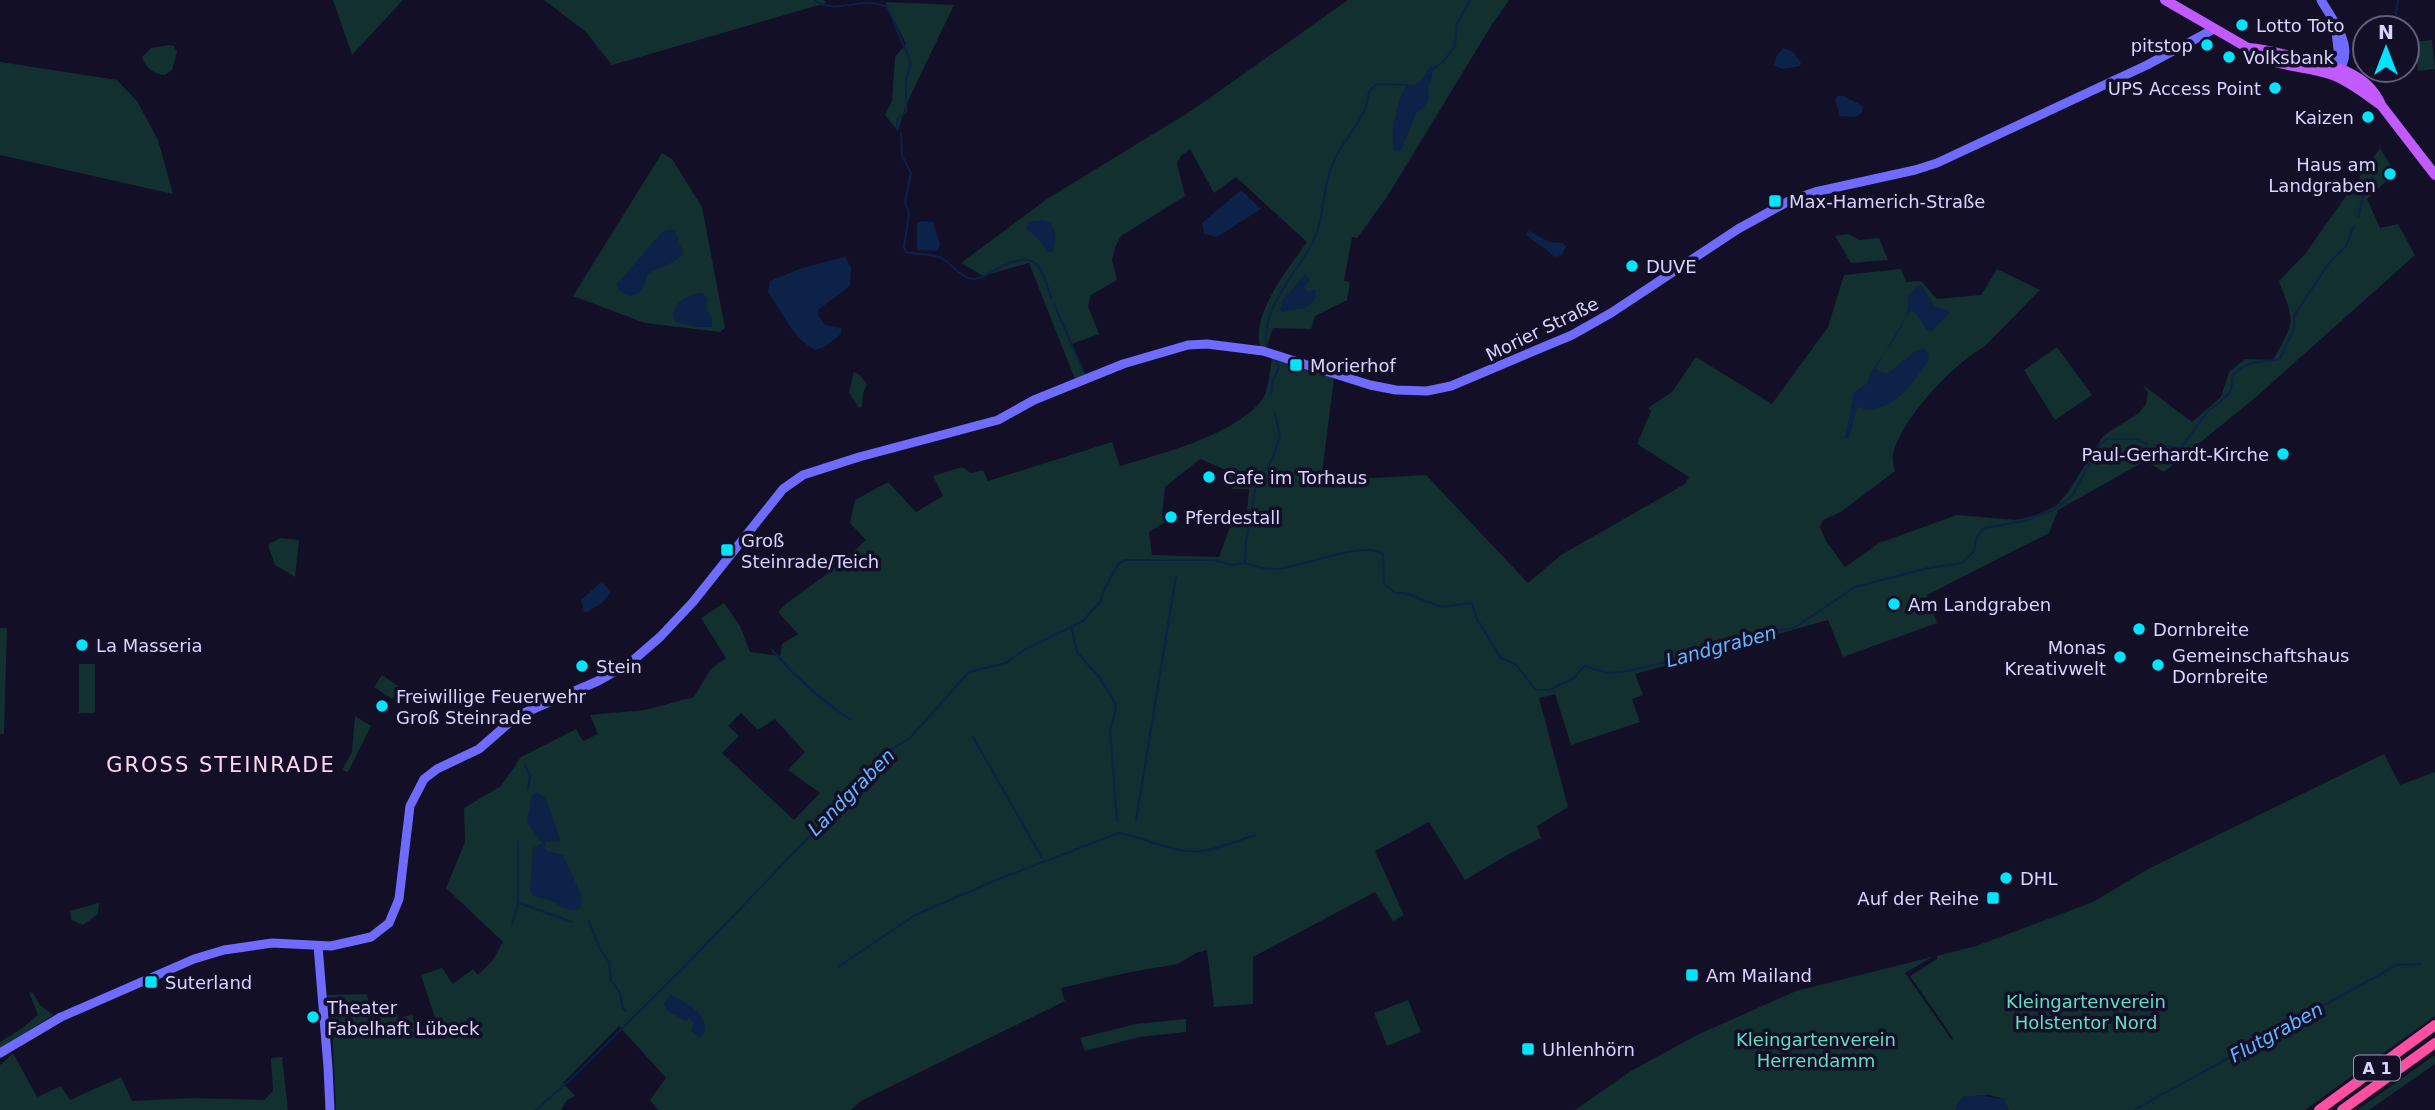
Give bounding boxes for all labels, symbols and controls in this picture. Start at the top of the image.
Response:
north arrow [2351,14,2421,84]
place label: Lotto Toto [2256,15,2345,36]
marker: Lotto Toto [2234,17,2250,33]
text: N [2378,21,2394,43]
place label: pitstop [2131,35,2193,56]
marker: pitstop [2199,37,2215,53]
place label: Volksbank [2243,47,2335,68]
marker: Volksbank [2221,49,2237,65]
place label: UPS Access Point [2108,78,2261,99]
marker: UPS Access Point [2267,80,2283,96]
place label: Kaizen [2295,107,2354,128]
marker: Kaizen [2360,109,2376,125]
place label: Haus am Landgraben [2268,154,2376,196]
marker: Haus am Landgraben [2382,166,2398,182]
place label: Max-Hamerich-Straße [1789,191,1985,212]
marker: Max-Hamerich-Straße [1767,193,1783,209]
place label: DUVE [1646,256,1697,277]
marker: DUVE [1624,258,1640,274]
street label: Morier Straße [1482,293,1602,365]
place label: Morierhof [1310,355,1397,376]
marker: Morierhof [1288,357,1304,373]
place label: Paul-Gerhardt-Kirche [2082,444,2269,465]
marker: Paul-Gerhardt-Kirche [2275,446,2291,462]
place label: Cafe im Torhaus [1223,467,1367,488]
marker: Cafe im Torhaus [1201,469,1217,485]
place label: Pferdestall [1185,507,1280,528]
marker: Pferdestall [1163,509,1179,525]
place label: Groß Steinrade/Teich [741,530,879,572]
marker: Groß Steinrade/Teich [719,542,735,558]
place label: Am Landgraben [1908,594,2051,615]
marker: Am Landgraben [1886,596,1902,612]
place label: Dornbreite [2153,619,2249,640]
water label: Landgraben [1663,621,1779,671]
marker: Dornbreite [2131,621,2147,637]
place label: La Masseria [96,635,203,656]
marker: La Masseria [74,637,90,653]
place label: Monas Kreativwelt [2005,637,2106,679]
place label: Gemeinschaftshaus Dornbreite [2172,645,2349,687]
marker: Monas Kreativwelt [2112,649,2128,665]
place label: Stein [596,656,642,677]
marker: Gemeinschaftshaus Dornbreite [2150,657,2166,673]
marker: Stein [574,658,590,674]
place label: Freiwillige Feuerwehr Groß Steinrade [396,686,587,728]
marker: Freiwillige Feuerwehr Groß Steinrade [374,698,390,714]
water label: Landgraben [803,744,899,840]
district label: GROSS STEINRADE [106,753,336,777]
place label: DHL [2020,868,2057,889]
marker: DHL [1998,870,2014,886]
place label: Auf der Reihe [1857,888,1979,909]
marker: Auf der Reihe [1985,890,2001,906]
place label: Am Mailand [1706,965,1812,986]
marker: Am Mailand [1684,967,1700,983]
place label: Suterland [165,972,252,993]
marker: Suterland [143,974,159,990]
park label: Kleingartenverein Holstentor Nord [2006,991,2166,1033]
place label: Theater Fabelhaft Lübeck [326,997,480,1039]
water label: Flutgraben [2226,997,2326,1067]
marker: Theater Fabelhaft Lübeck [305,1009,321,1025]
park label: Kleingartenverein Herrendamm [1736,1029,1896,1071]
place label: Uhlenhörn [1542,1039,1635,1060]
marker: Uhlenhörn [1520,1041,1536,1057]
road number: A 1 [2354,1056,2400,1080]

